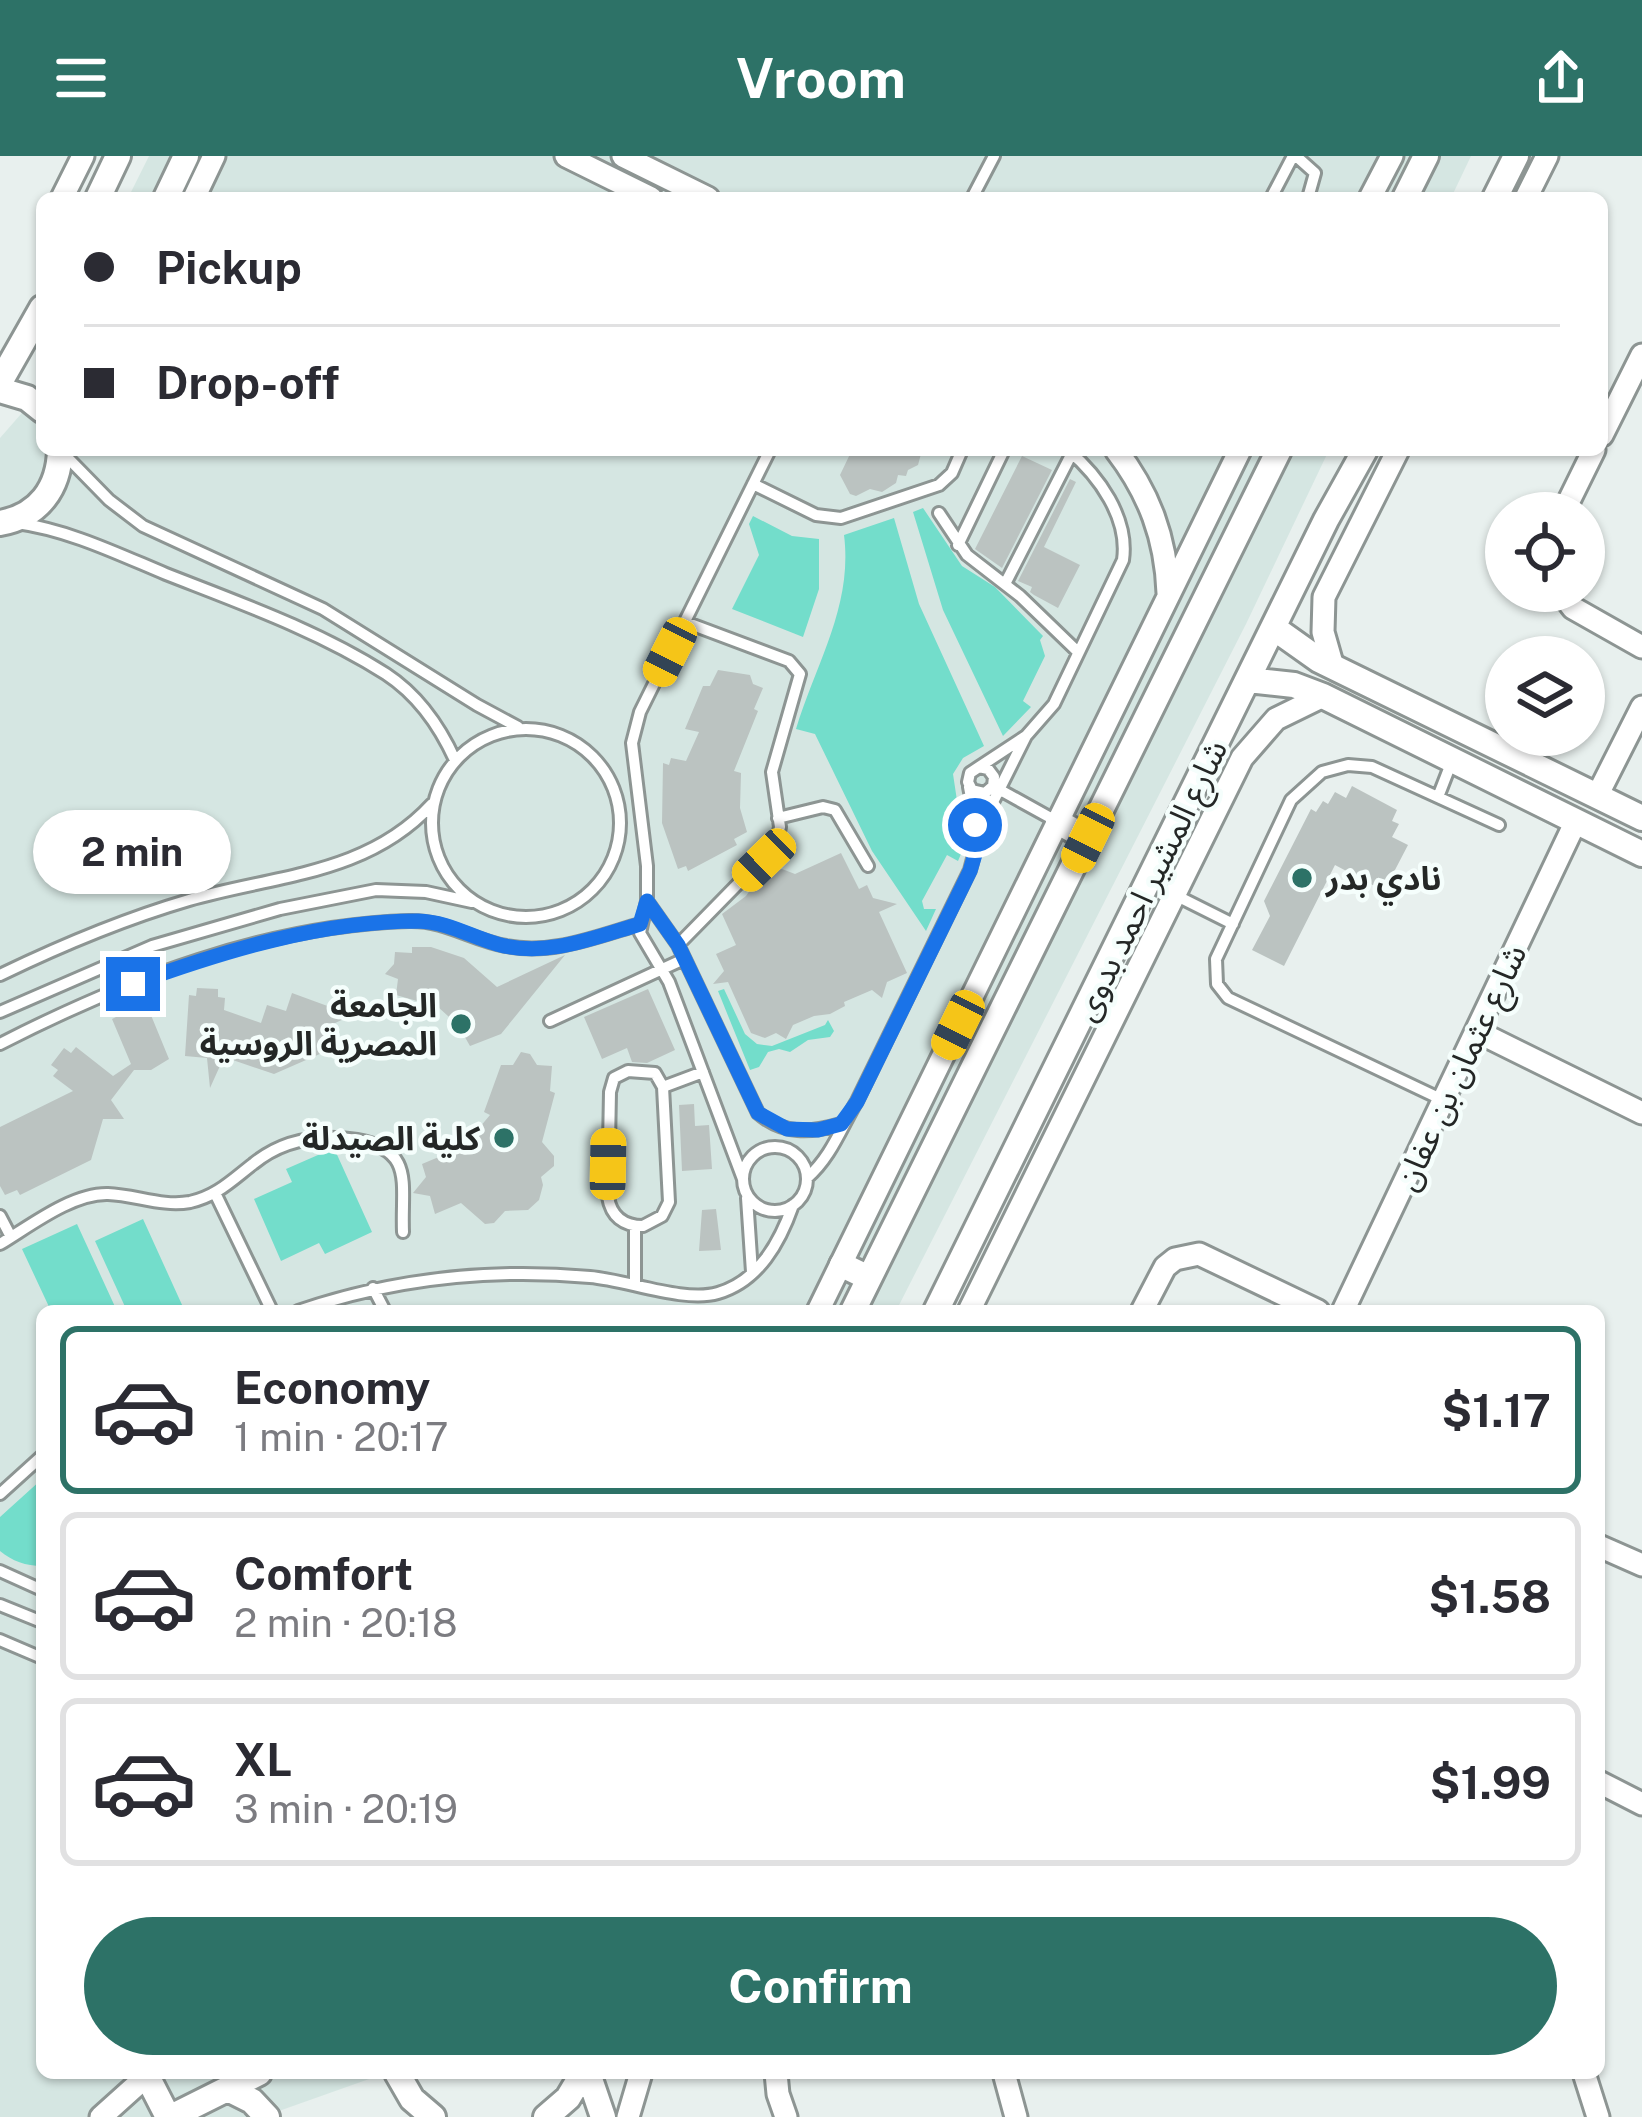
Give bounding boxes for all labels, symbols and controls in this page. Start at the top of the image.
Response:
icon: menu [48,45,114,111]
icon: share [1528,45,1594,111]
text: Vroom [736,47,906,110]
text: Pickup [156,241,302,294]
text: Drop-off [156,356,339,409]
map controls [1485,492,1605,756]
button: locate [1485,492,1605,612]
car [638,612,702,692]
button: layers [1485,636,1605,756]
street label: شارع المشير احمد بدوى [1066,733,1240,1029]
route start [948,798,1002,852]
car [1056,798,1120,878]
callout: 2 min [34,810,232,894]
car [726,822,802,898]
text: 2 min [81,829,183,875]
place label: نادي بدر [1324,859,1441,906]
marker: نادي بدر [1289,865,1315,891]
street label: شارع عثمان بن عفان [1386,938,1539,1198]
route end [106,957,160,1011]
car [926,985,990,1065]
place label: الجامعة المصرية الروسية [200,986,437,1063]
marker: الجامعة المصرية الروسية [448,1011,474,1037]
place label: كلية الصيدلة [302,1119,481,1158]
marker: كلية الصيدلة [491,1125,517,1151]
car [589,1128,627,1200]
icon: car [90,1356,198,1464]
text: Economy [234,1361,430,1414]
text: $1.17 [1442,1384,1551,1437]
text: 1 min · 20:17 [234,1414,448,1460]
icon: car [90,1542,198,1650]
text: Comfort [234,1547,413,1600]
text: $1.58 [1428,1570,1551,1623]
text: 2 min · 20:18 [234,1600,458,1646]
icon: car [90,1728,198,1836]
text: XL [234,1733,292,1786]
text: $1.99 [1430,1756,1551,1809]
text: 3 min · 20:19 [234,1786,458,1832]
button: Confirm [84,1917,1557,2055]

